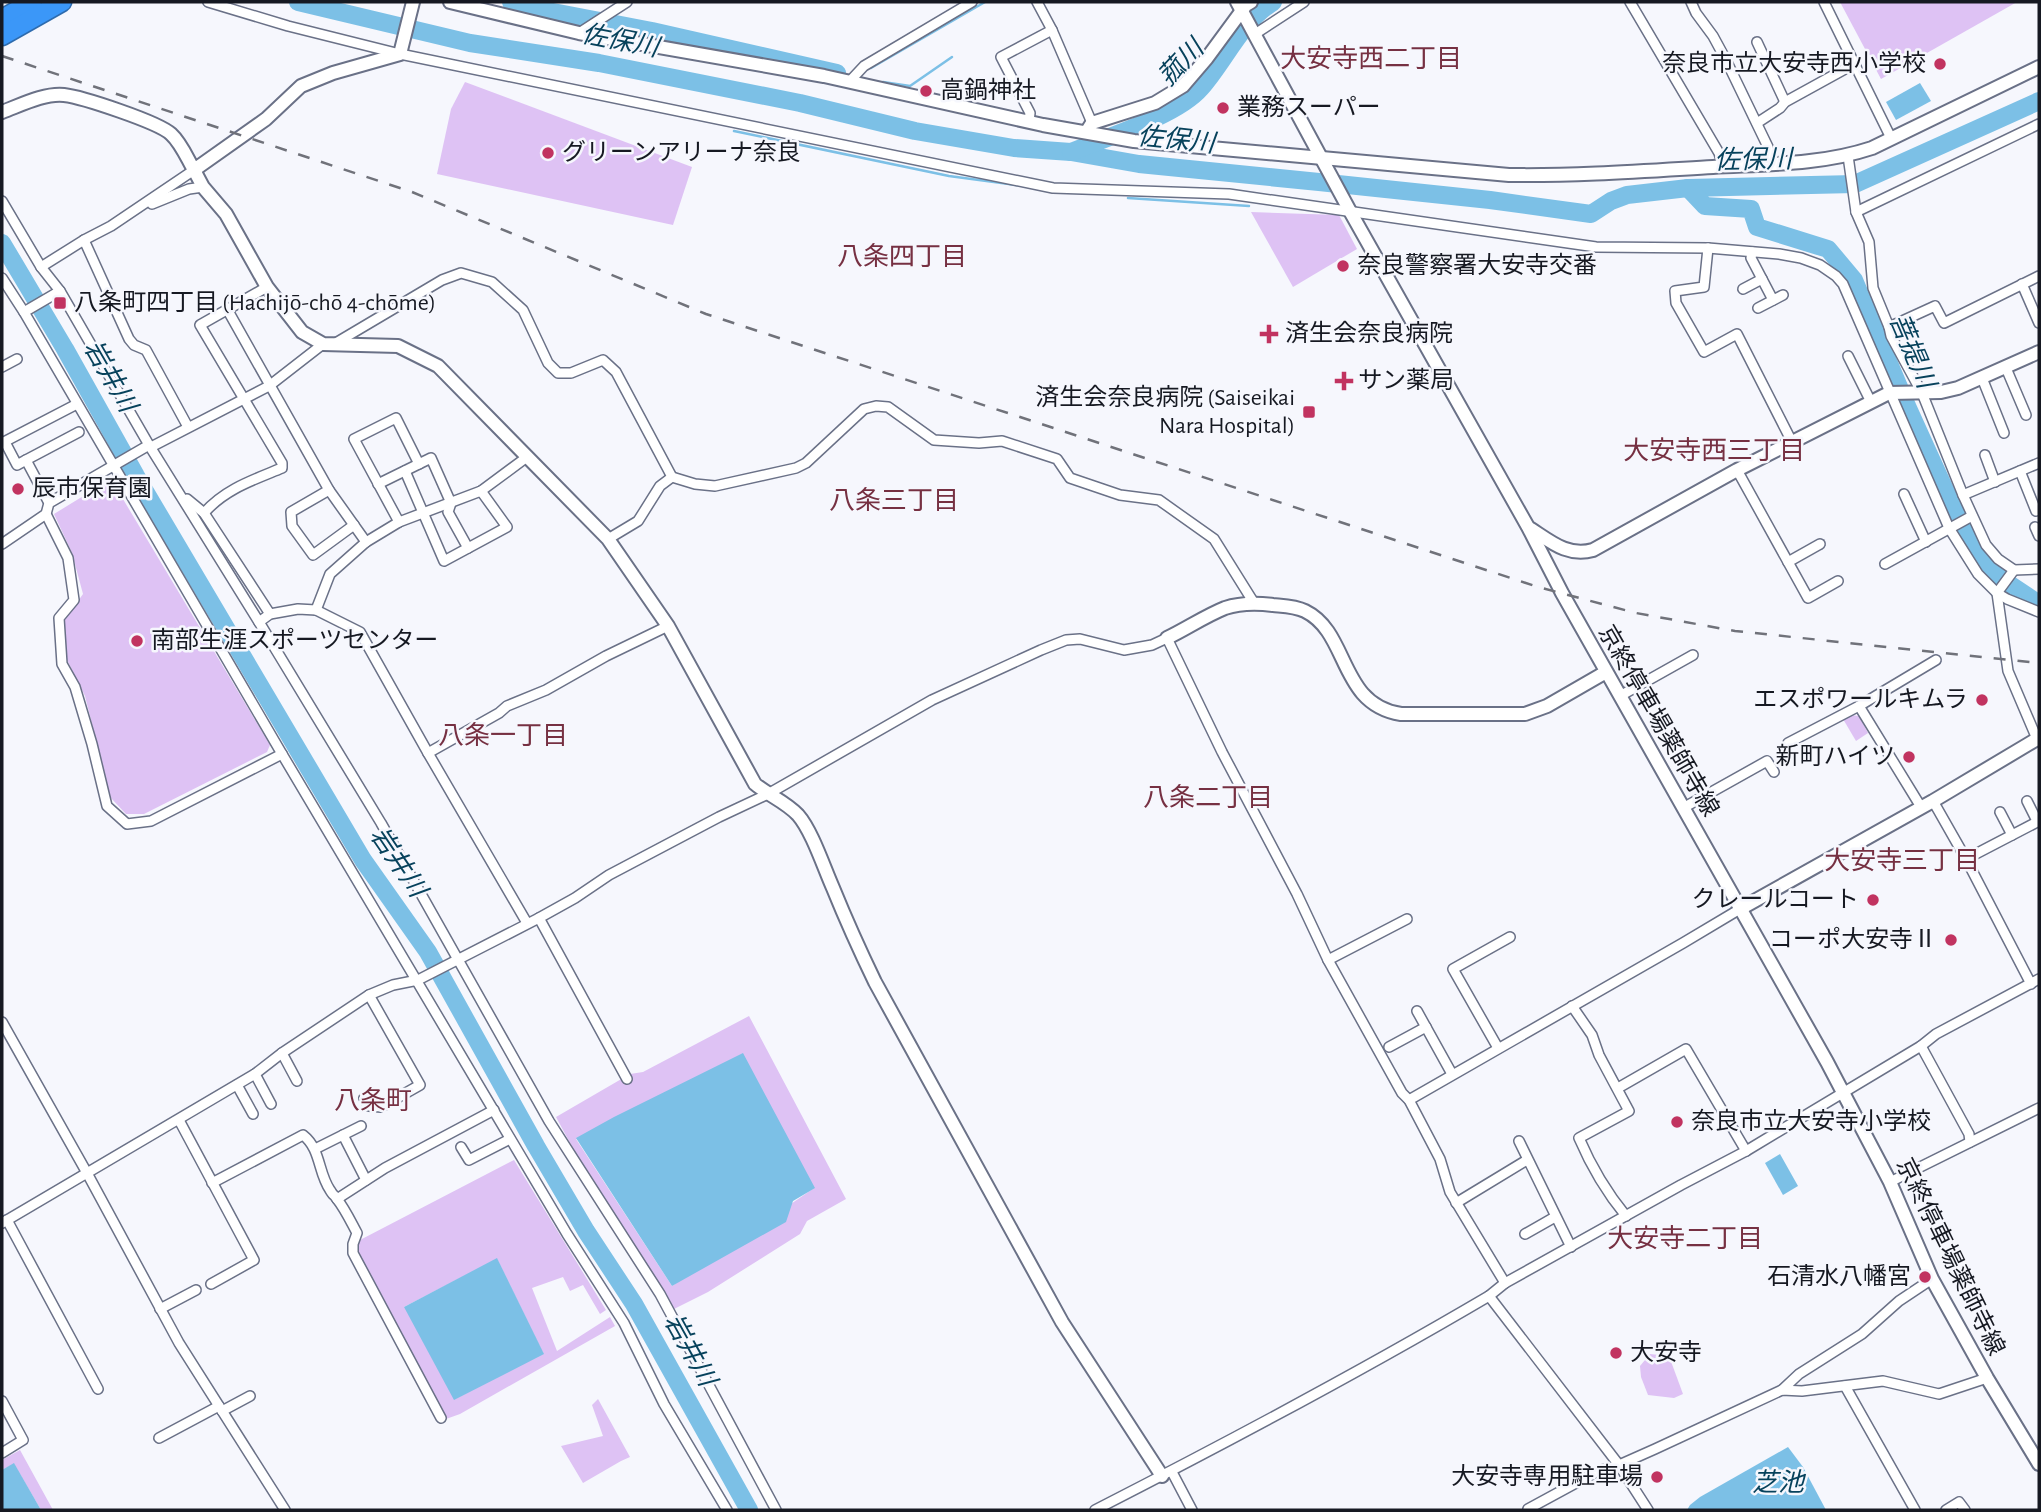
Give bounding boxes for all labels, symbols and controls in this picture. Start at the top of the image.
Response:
water label: 佐保川 [579,20,664,62]
water label: 菰川 [1153,32,1210,91]
district label: 大安寺西二丁目 [1280,45,1462,72]
place label: 奈良市立大安寺西小学校 [1662,50,1926,76]
marker: 奈良市立大安寺西小学校 [1932,56,1948,72]
place label: 高鍋神社 [940,77,1036,103]
marker: 高鍋神社 [918,83,934,99]
place label: 業務スーパー [1237,94,1381,120]
marker: 業務スーパー [1215,100,1231,116]
water label: 佐保川 [1136,122,1219,157]
place label: グリーンアリーナ奈良 [562,139,801,165]
marker: グリーンアリーナ奈良 [540,145,556,161]
water label: 佐保川 [1714,145,1795,174]
district label: 八条四丁目 [837,242,967,270]
place label: 奈良警察署大安寺交番 [1357,252,1597,278]
marker: 奈良警察署大安寺交番 [1335,258,1351,274]
place label: 八条町四丁目 (Hachijō-chō 4-chōme) [74,289,436,315]
marker: 八条町四丁目 (Hachijō-chō 4-chōme) [52,295,68,311]
water label: 菩提川 [1885,310,1941,395]
place label: 済生会奈良病院 [1285,320,1453,346]
marker: 済生会奈良病院 [1259,324,1279,344]
water label: 岩井川 [79,335,143,419]
place label: サン薬局 [1358,367,1454,393]
marker: サン薬局 [1336,373,1352,389]
place label: 済生会奈良病院 (Saiseikai Nara Hospital) [1035,384,1295,438]
marker: 済生会奈良病院 (Saiseikai Nara Hospital) [1301,404,1317,420]
district label: 大安寺西三丁目 [1623,437,1805,464]
place label: 辰市保育園 [32,475,152,501]
marker: 辰市保育園 [10,481,26,497]
district label: 八条三丁目 [829,486,959,514]
street label: 京終停車場薬師寺線 [1594,620,1724,821]
place label: 南部生涯スポーツセンター [151,627,439,653]
marker: 南部生涯スポーツセンター [129,633,145,649]
place label: エスポワールキムラ [1753,686,1968,712]
marker: エスポワールキムラ [1974,692,1990,708]
district label: 八条一丁目 [438,721,568,749]
place label: 新町ハイツ [1775,743,1895,769]
marker: 新町ハイツ [1901,749,1917,765]
district label: 八条二丁目 [1143,783,1273,811]
water label: 岩井川 [365,822,433,904]
district label: 大安寺三丁目 [1824,847,1980,874]
place label: クレールコート [1691,887,1859,912]
marker: クレールコート [1865,892,1881,908]
place label: コーポ大安寺Ⅱ [1769,926,1937,952]
marker: コーポ大安寺Ⅱ [1943,932,1959,948]
district label: 八条町 [334,1086,412,1114]
place label: 奈良市立大安寺小学校 [1691,1108,1931,1134]
marker: 奈良市立大安寺小学校 [1669,1114,1685,1130]
street label: 京終停車場薬師寺線 [1892,1154,2010,1359]
district label: 大安寺二丁目 [1607,1225,1763,1252]
place label: 石清水八幡宮 [1767,1263,1911,1289]
marker: 石清水八幡宮 [1917,1269,1933,1285]
water label: 岩井川 [660,1309,723,1393]
place label: 大安寺 [1630,1340,1702,1365]
marker: 大安寺 [1608,1345,1624,1361]
place label: 大安寺専用駐車場 [1451,1463,1643,1489]
marker: 大安寺専用駐車場 [1649,1469,1665,1485]
water label: 芝池 [1752,1469,1807,1496]

